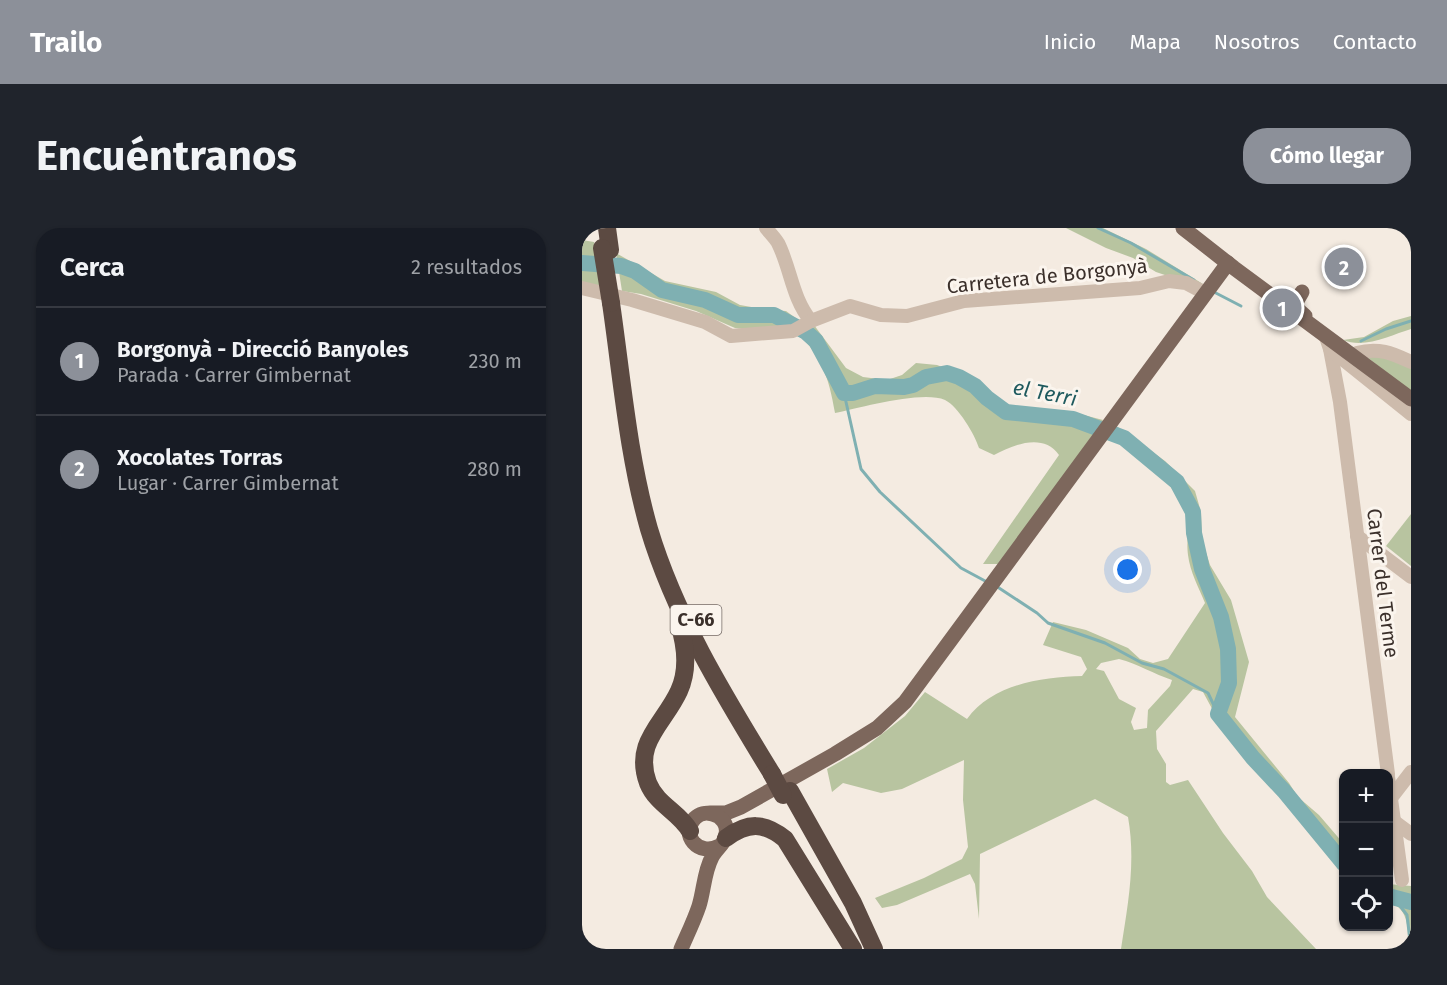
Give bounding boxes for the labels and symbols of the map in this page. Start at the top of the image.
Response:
pin: 2 [1324,244,1364,290]
street label: Carretera de Borgonyà [945,254,1149,298]
pin: 1 [1262,286,1302,331]
water label: el Terri [1011,374,1079,412]
street label: Carrer del Terme [1362,507,1404,659]
your location [1113,555,1142,584]
road number: C-66 [670,605,722,635]

